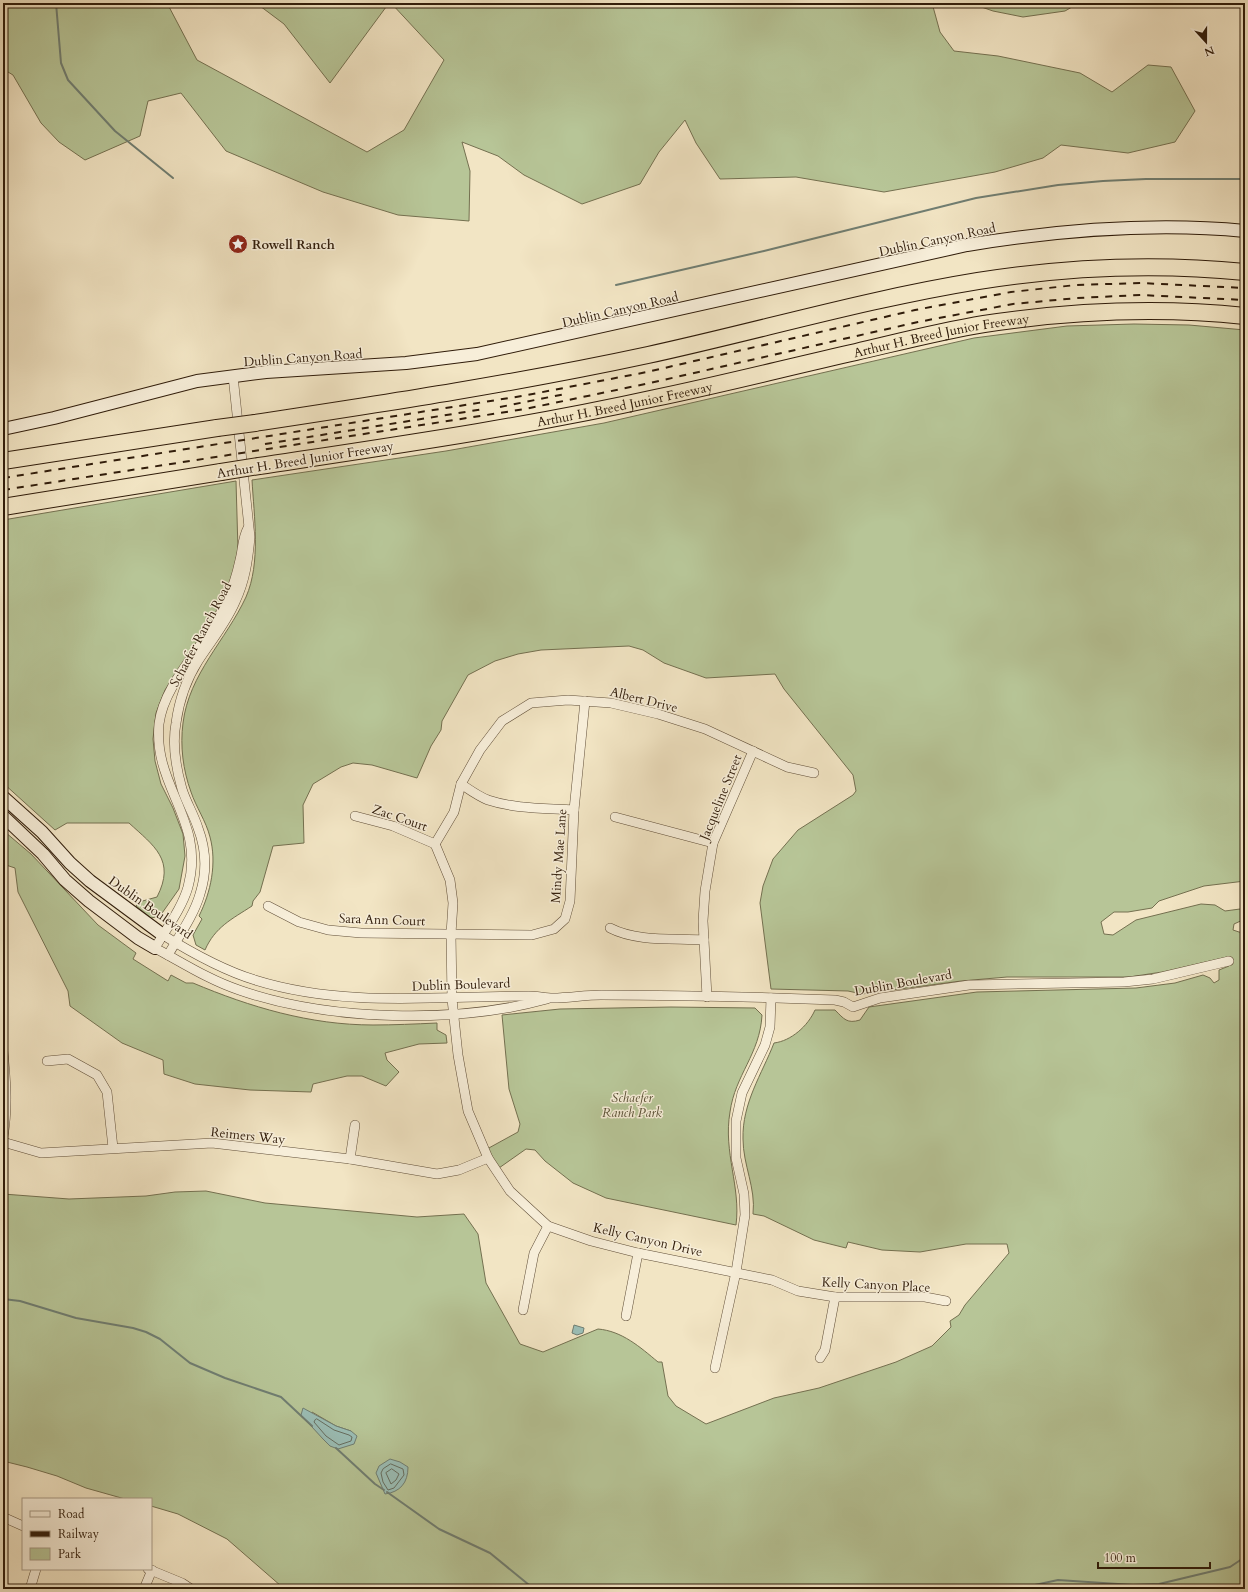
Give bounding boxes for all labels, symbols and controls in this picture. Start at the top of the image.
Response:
north arrow [1186,22,1226,62]
text: N [1202,42,1217,60]
street label: Dublin Canyon Road [877,219,997,261]
place icon: Rowell Ranch [227,233,249,255]
place label: Rowell Ranch [252,236,335,254]
street label: Dublin Canyon Road [560,288,680,332]
street label: Arthur H. Breed Junior Freeway [852,310,1030,362]
street label: Dublin Canyon Road [243,345,363,371]
street label: Arthur H. Breed Junior Freeway [536,378,715,431]
street label: Arthur H. Breed Junior Freeway [215,437,395,483]
street label: Schaefer Ranch Road [166,579,236,690]
street label: Albert Drive [608,683,680,717]
street label: Jacqueline Street [695,752,746,845]
street label: Zac Court [370,800,430,836]
street label: Mindy Mae Lane [547,808,571,904]
street label: Dublin Boulevard [105,872,196,944]
street label: Sara Ann Court [338,909,425,931]
street label: Dublin Boulevard [853,966,953,1000]
street label: Dublin Boulevard [411,974,511,996]
park label: Schaefer Ranch Park [602,1089,663,1122]
street label: Reimers Way [210,1123,286,1149]
street label: Kelly Canyon Drive [591,1219,704,1261]
street label: Kelly Canyon Place [821,1273,931,1297]
legend [22,1498,152,1570]
text: Road [58,1506,85,1522]
text: Railway [58,1526,100,1542]
scale bar [1098,1544,1210,1570]
text: Park [58,1546,82,1562]
text: 100 m [1104,1550,1137,1566]

